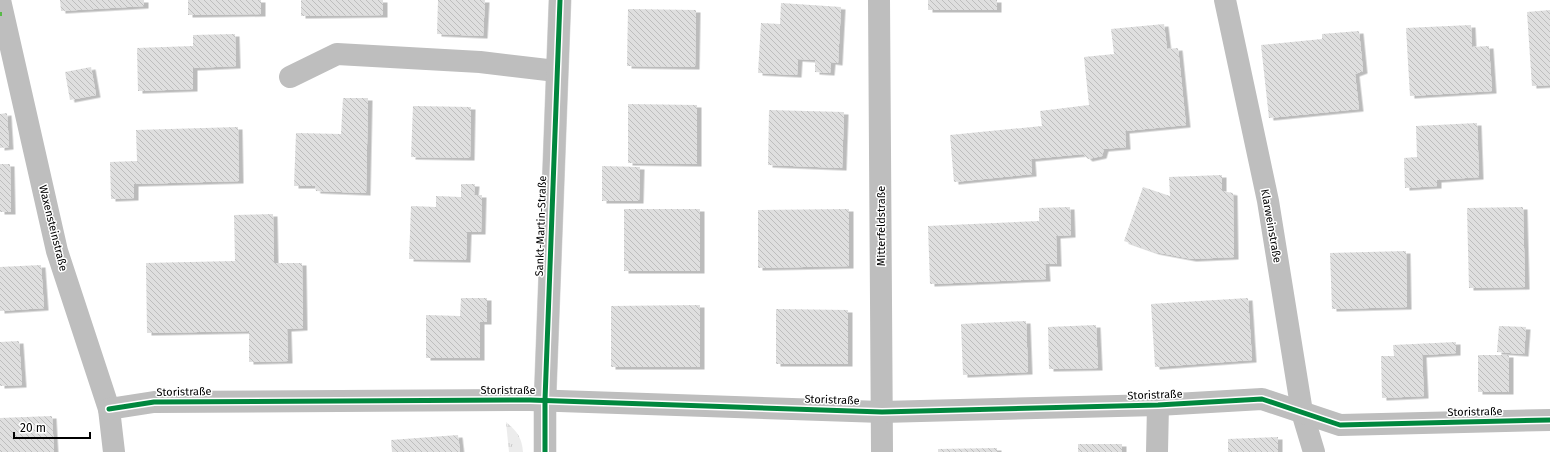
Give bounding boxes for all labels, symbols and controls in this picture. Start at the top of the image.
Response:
street label: Sankt-Martin-Straße [533,175,549,277]
street label: Waxensteinstraße [36,184,70,272]
street label: Mitterfeldstraße [875,186,888,266]
street label: Klarweinstraße [1258,188,1284,264]
street label: Storistraße [480,384,536,397]
street label: Storistraße [156,385,212,399]
street label: Storistraße [1127,388,1183,402]
street label: Storistraße [804,393,860,407]
street label: Storistraße [1447,405,1503,419]
scale bar [14,414,90,440]
text: 20 m [20,421,46,435]

